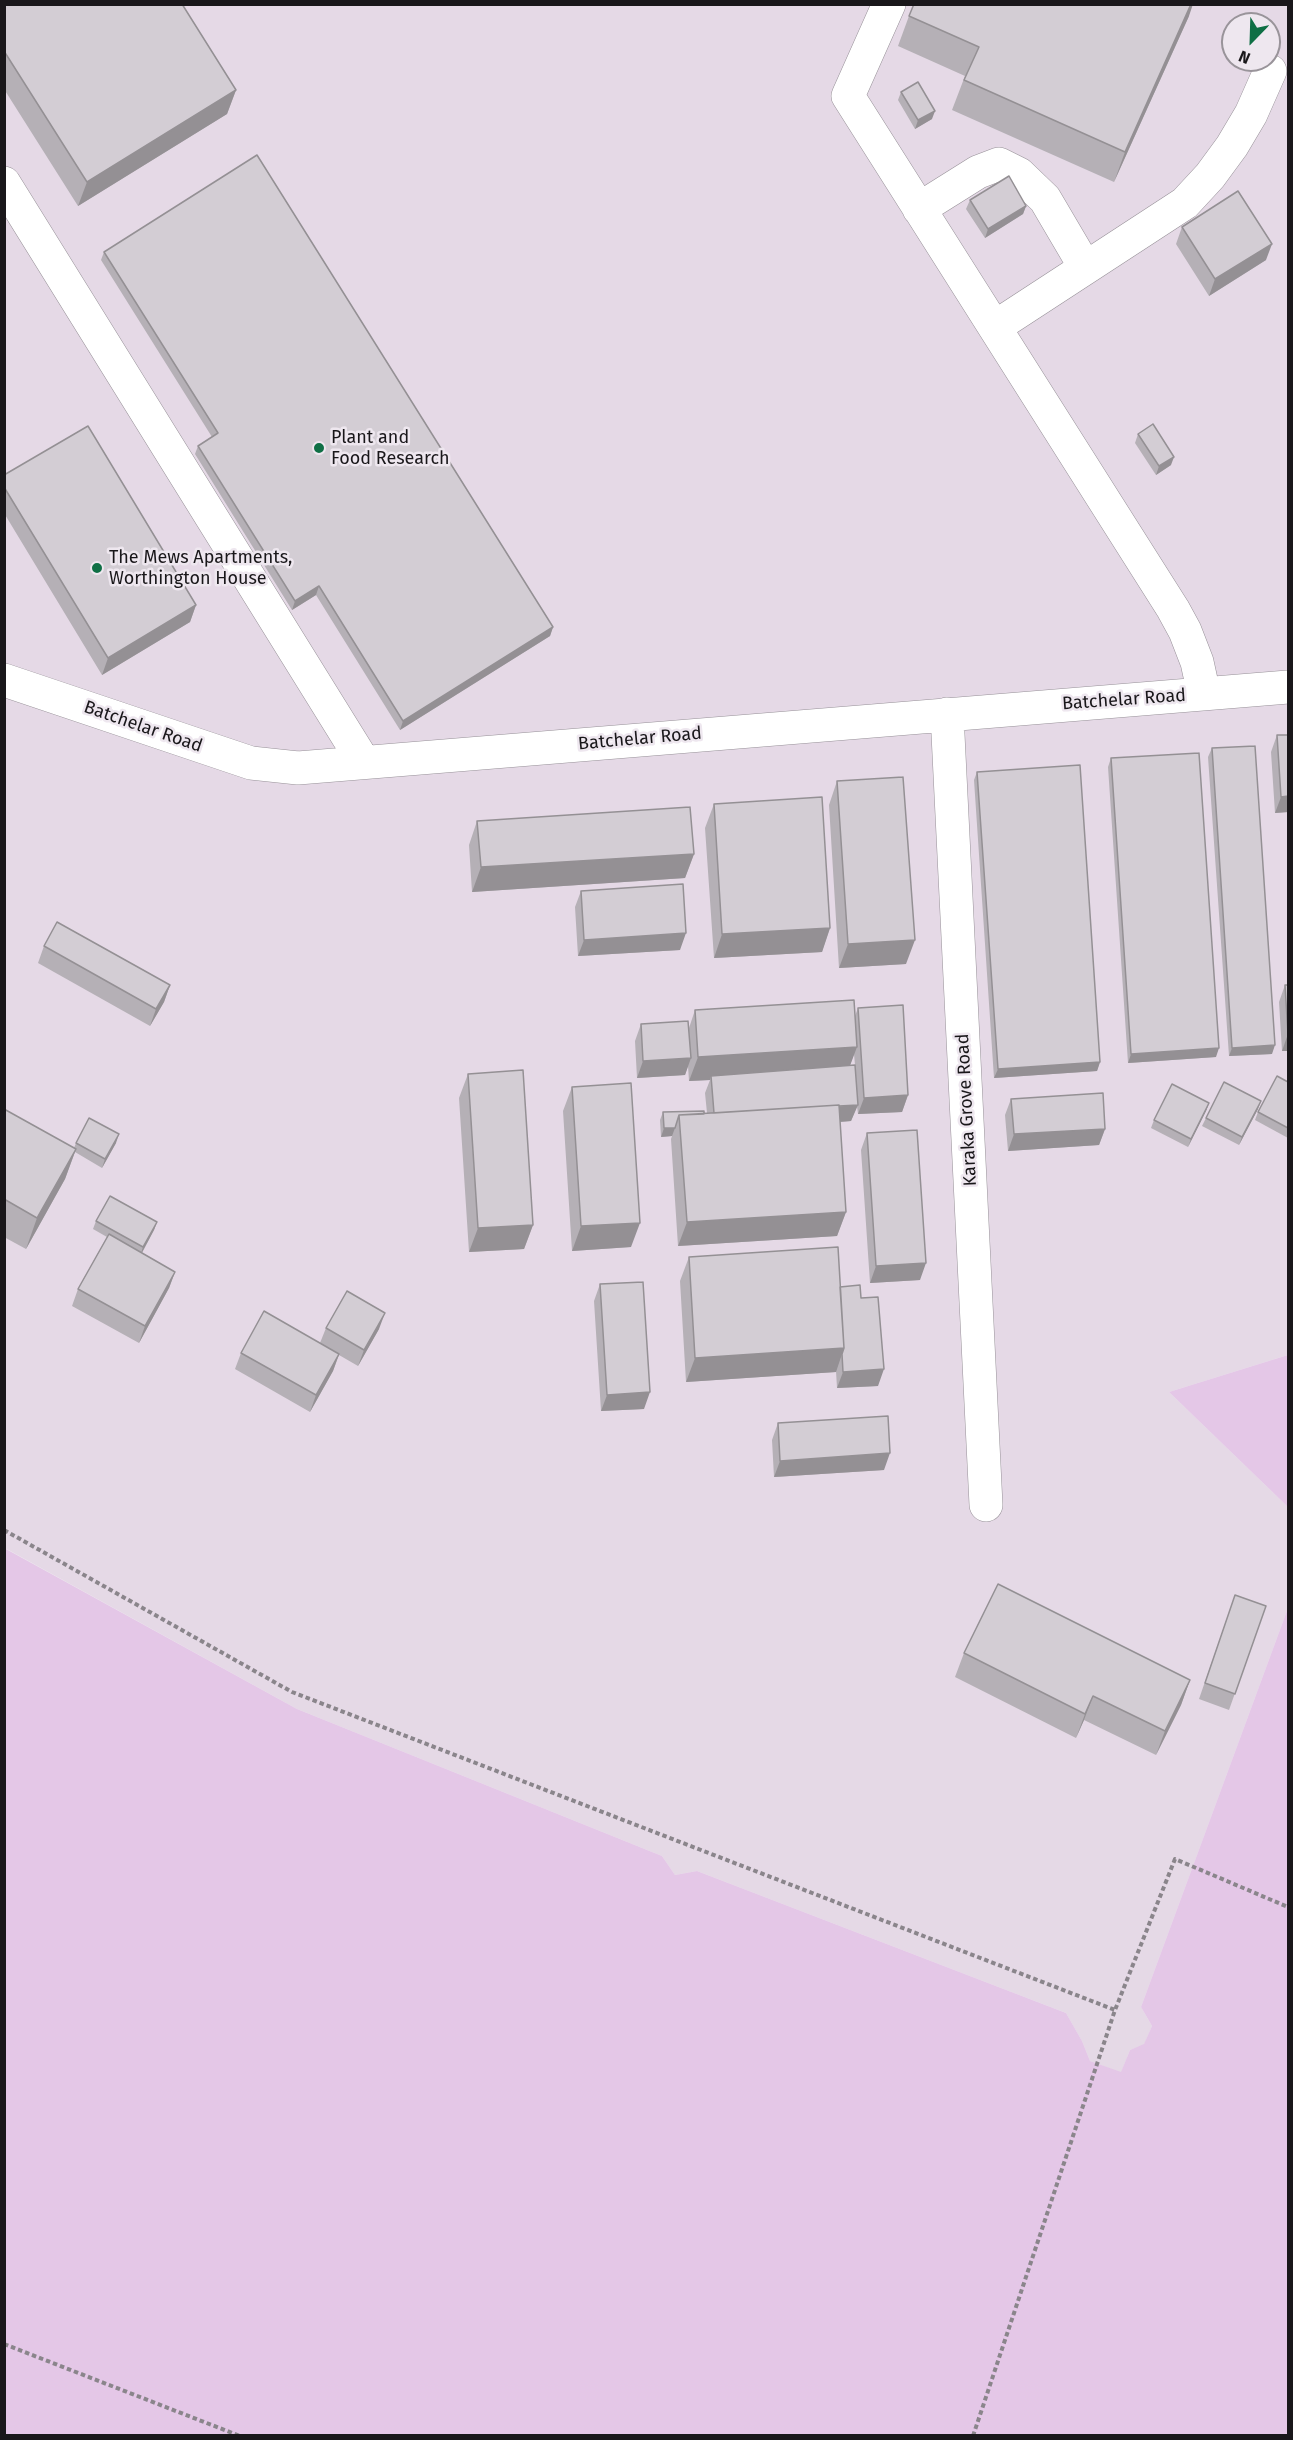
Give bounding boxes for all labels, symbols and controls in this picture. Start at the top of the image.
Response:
north arrow [1221,12,1281,72]
text: N [1236,46,1253,68]
place label: Plant and Food Research [331,427,450,470]
marker: Plant and Food Research [312,441,326,455]
place label: The Mews Apartments, Worthington House [109,547,292,590]
marker: The Mews Apartments, Worthington House [90,561,104,575]
street label: Batchelar Road [1061,685,1187,715]
street label: Batchelar Road [81,697,205,757]
street label: Batchelar Road [577,723,703,755]
street label: Karaka Grove Road [952,1033,982,1187]

